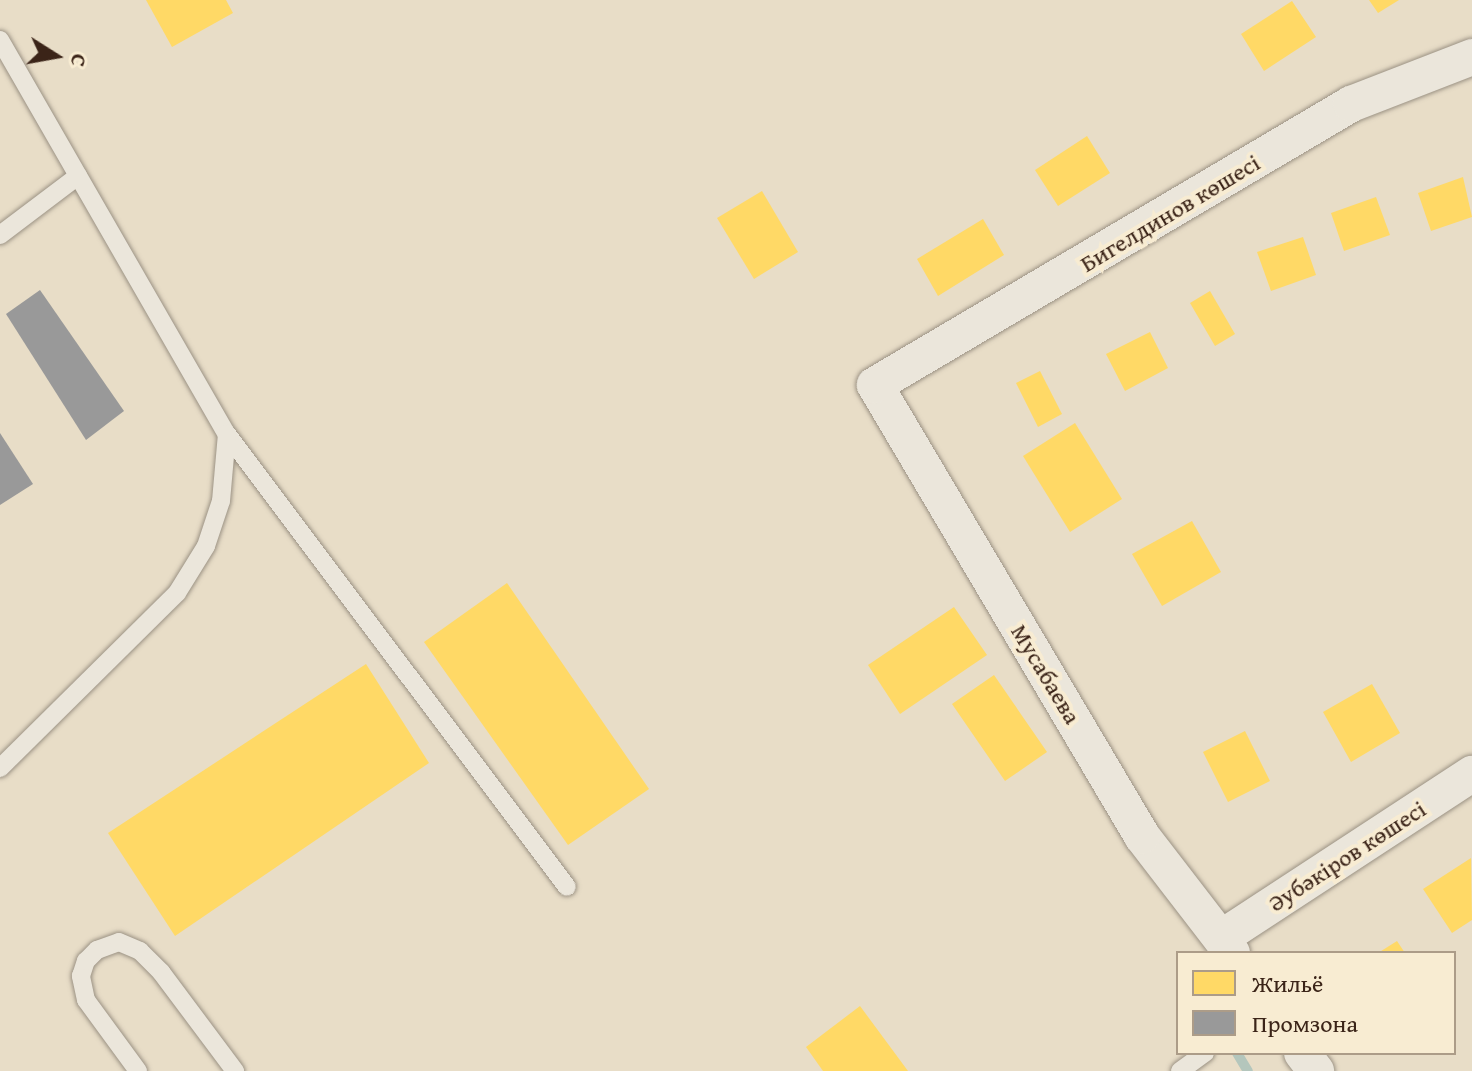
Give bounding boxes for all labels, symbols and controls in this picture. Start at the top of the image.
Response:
north arrow [16,16,96,96]
text: С [63,51,96,70]
street label: Бигелдинов көшесі [1075,148,1265,278]
street label: Мусабаева [1005,619,1087,729]
street label: Әубәкіров көшесі [1263,794,1431,918]
legend [1176,951,1456,1055]
text: Жильё [1252,966,1323,1001]
text: Промзона [1252,1006,1358,1041]

